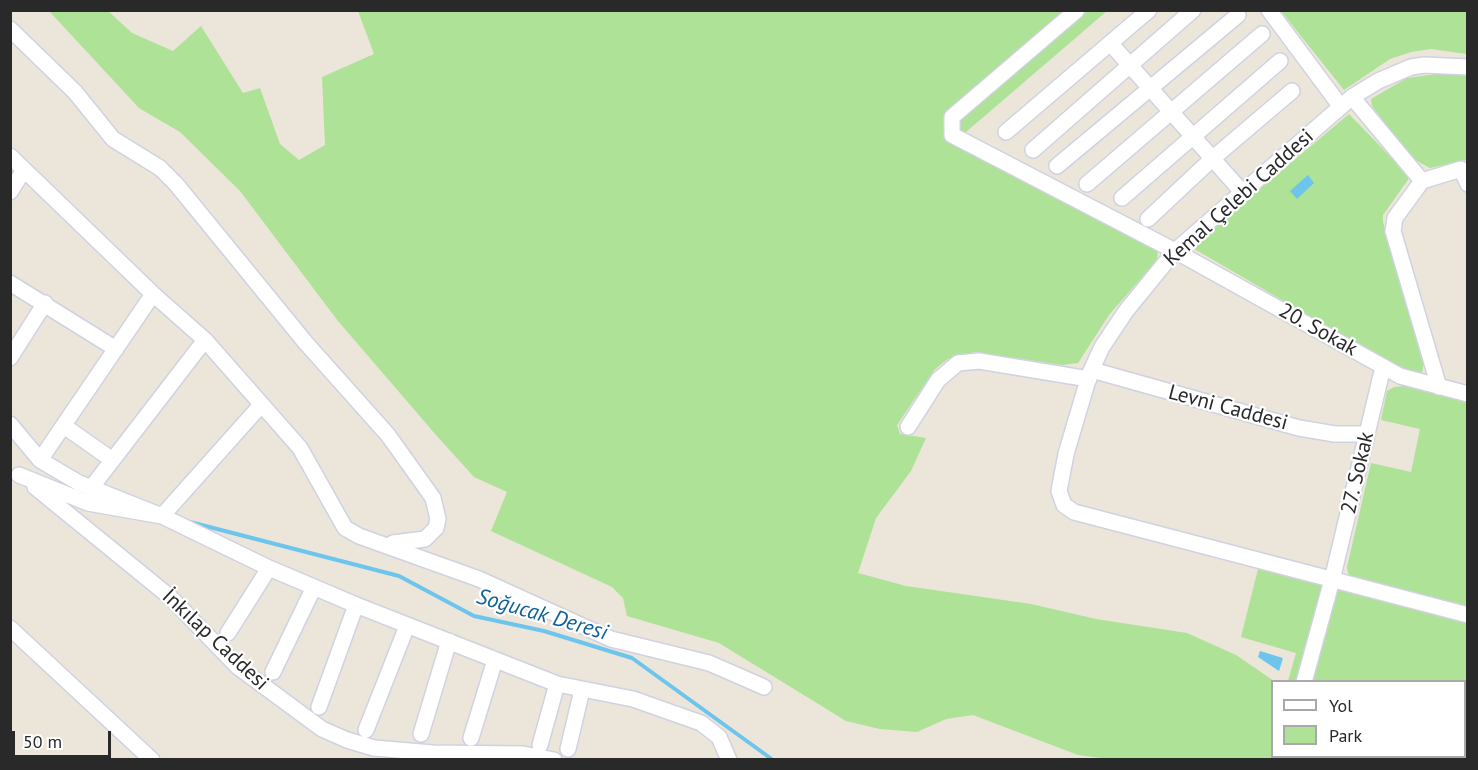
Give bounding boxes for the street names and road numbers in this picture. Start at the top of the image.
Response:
street label: Kemal Çelebi Caddesi [1159,124,1319,272]
street label: 20. Sokak [1274,298,1362,362]
street label: Levni Caddesi [1166,380,1290,436]
street label: 27. Sokak [1336,429,1380,517]
street label: İnkılap Caddesi [156,584,274,696]

